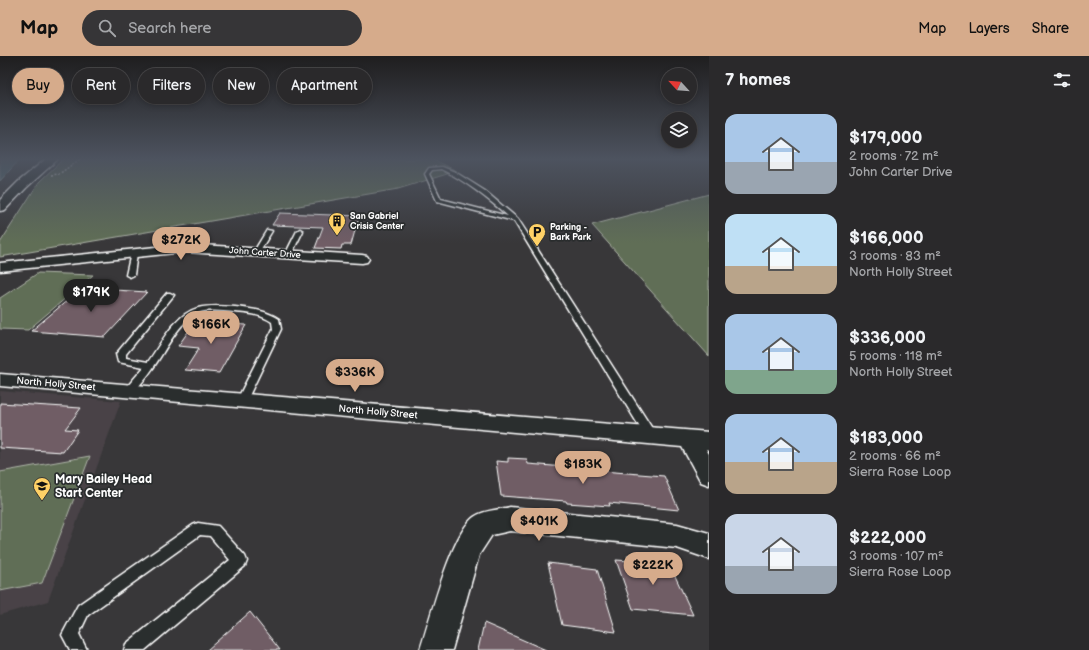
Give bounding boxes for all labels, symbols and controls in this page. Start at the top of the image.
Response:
search box [82,10,362,46]
text: Map [20,17,58,40]
icon: search [96,17,118,39]
text: Search here [128,19,211,38]
text: Map [918,20,946,37]
text: Layers [968,20,1010,37]
text: Share [1032,20,1069,37]
chip: Buy [12,68,64,104]
chip: Rent [72,68,130,104]
chip: Filters [138,68,205,104]
chip: New [213,68,269,104]
chip: Apartment [277,68,372,104]
north arrow [661,68,697,104]
map controls [661,68,697,148]
icon: filters [1051,69,1073,91]
text: 7 homes [725,70,791,90]
button: layers [661,112,697,148]
text: $179,000 [849,128,922,148]
icon: home [757,130,805,178]
text: 2 rooms · 72 m² [849,148,939,164]
text: John Carter Drive [849,164,952,180]
building icon: San Gabriel Crisis Center [327,211,347,236]
place label: San Gabriel Crisis Center [350,211,404,232]
parking icon: Parking - Bark Park [527,222,547,247]
place label: Parking - Bark Park [550,222,591,243]
pin: $272K [153,227,209,261]
text: $166,000 [849,228,924,248]
icon: home [757,230,805,278]
text: $272K [161,232,201,248]
street label: John Carter Drive [229,245,302,261]
text: 3 rooms · 83 m² [849,248,941,264]
text: North Holly Street [849,264,952,280]
pin: $179K [63,279,119,313]
text: $179K [72,284,110,300]
pin: $166K [183,311,239,345]
text: $166K [192,316,230,332]
text: $336,000 [849,328,926,348]
icon: home [757,330,805,378]
text: 5 rooms · 118 m² [849,348,942,364]
pin: $336K [327,359,383,393]
text: $336K [335,364,375,380]
text: North Holly Street [849,364,952,380]
street label: North Holly Street [16,375,96,393]
street label: North Holly Street [338,403,418,421]
text: $183,000 [849,428,923,448]
icon: home [757,430,805,478]
text: 2 rooms · 66 m² [849,448,941,464]
pin: $183K [555,451,611,485]
text: $183K [564,456,602,472]
text: Sierra Rose Loop [849,464,951,480]
place label: Mary Bailey Head Start Center [55,472,152,501]
school or university icon: Mary Bailey Head Start Center [32,476,52,501]
pin: $401K [511,508,567,542]
text: $401K [520,513,558,529]
text: $222,000 [849,528,926,548]
icon: home [757,530,805,578]
text: 3 rooms · 107 m² [849,548,944,564]
pin: $222K [625,552,681,586]
text: $222K [633,557,673,573]
text: Sierra Rose Loop [849,564,951,580]

